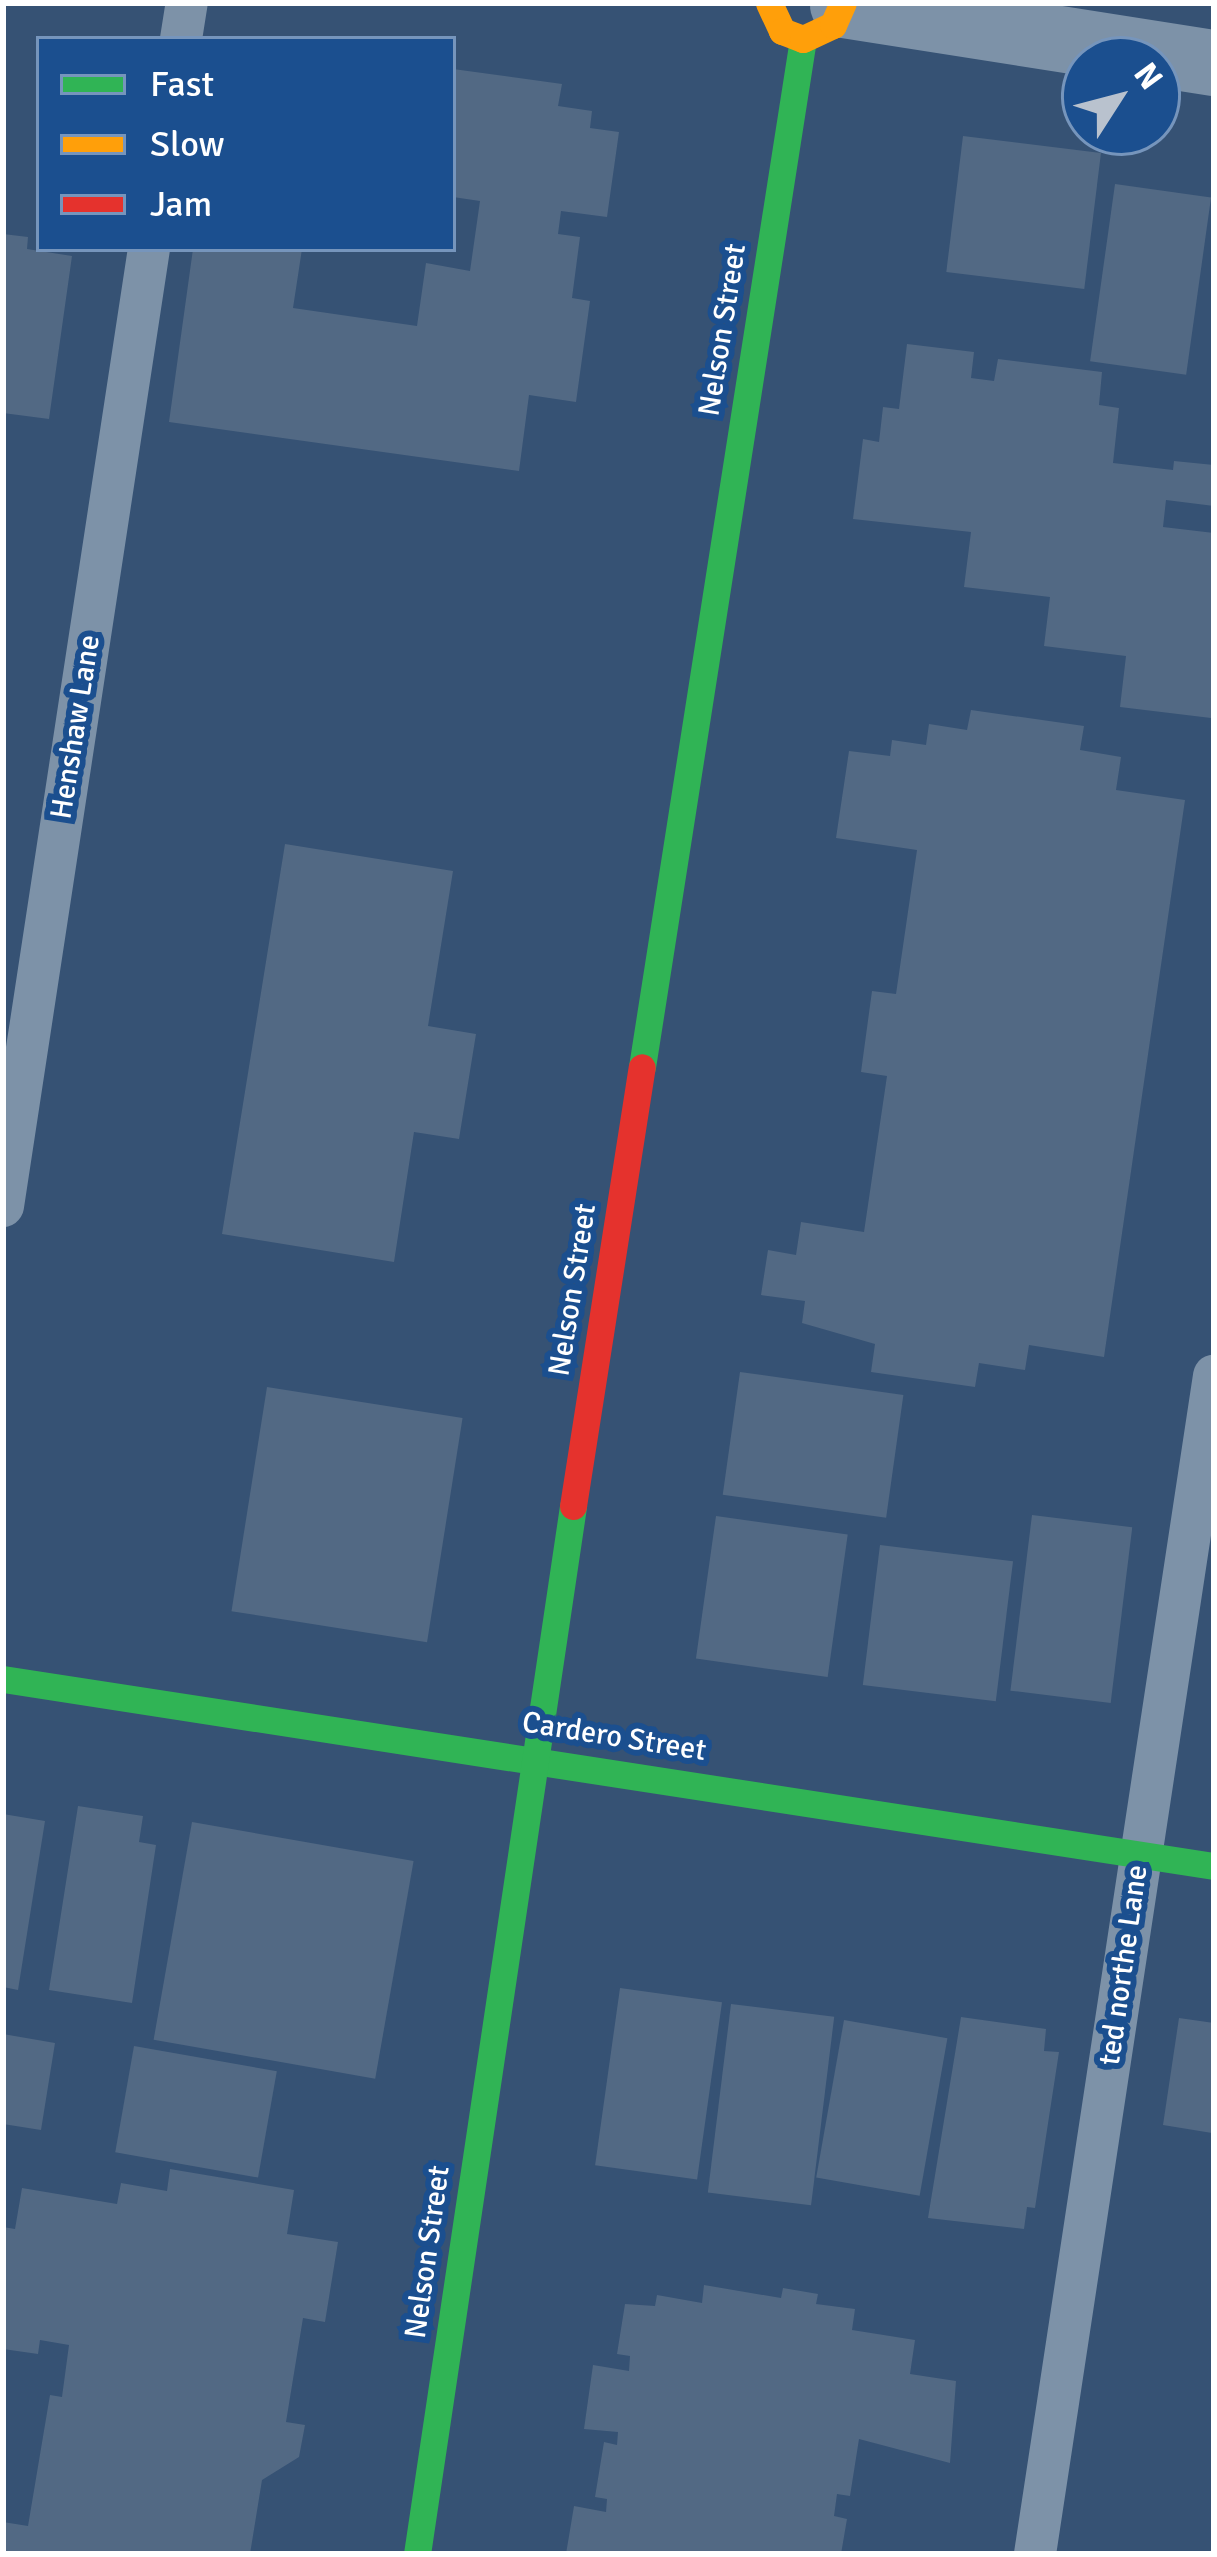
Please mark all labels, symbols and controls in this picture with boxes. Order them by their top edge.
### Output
legend [36,36,456,252]
north arrow [1061,36,1181,156]
text: N [1125,55,1171,98]
text: Fast [150,62,214,107]
text: Slow [150,122,225,167]
text: Jam [150,182,212,227]
street label: Nelson Street [692,241,754,419]
street label: Henshaw Lane [44,632,108,822]
street label: Nelson Street [542,1201,604,1379]
street label: Cardero Street [520,1705,708,1769]
street label: ted northe Lane [1092,1863,1156,2067]
street label: Nelson Street [398,2163,458,2341]

